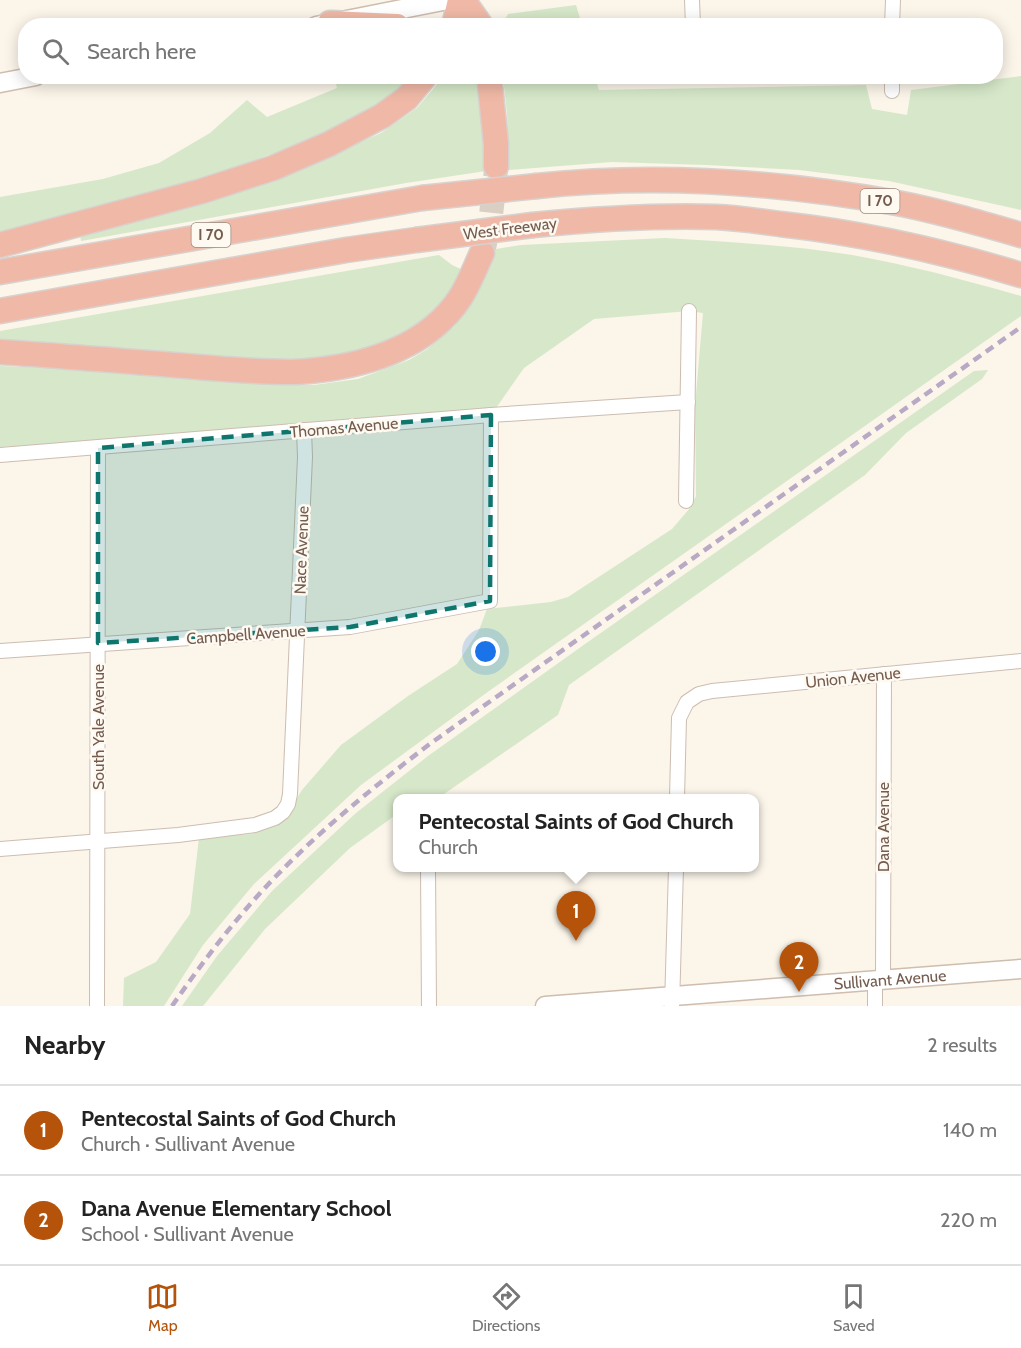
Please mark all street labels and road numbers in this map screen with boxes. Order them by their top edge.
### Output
road number: I 70 [860,189,900,213]
street label: West Freeway [462,213,558,244]
road number: I 70 [192,223,230,247]
street label: Thomas Avenue [289,413,399,442]
street label: Nace Avenue [290,505,313,595]
street label: Campbell Avenue [186,621,306,648]
street label: Union Avenue [804,663,902,692]
street label: South Yale Avenue [89,664,108,790]
street label: Dana Avenue [874,782,893,872]
street label: Sullivant Avenue [833,966,947,994]

